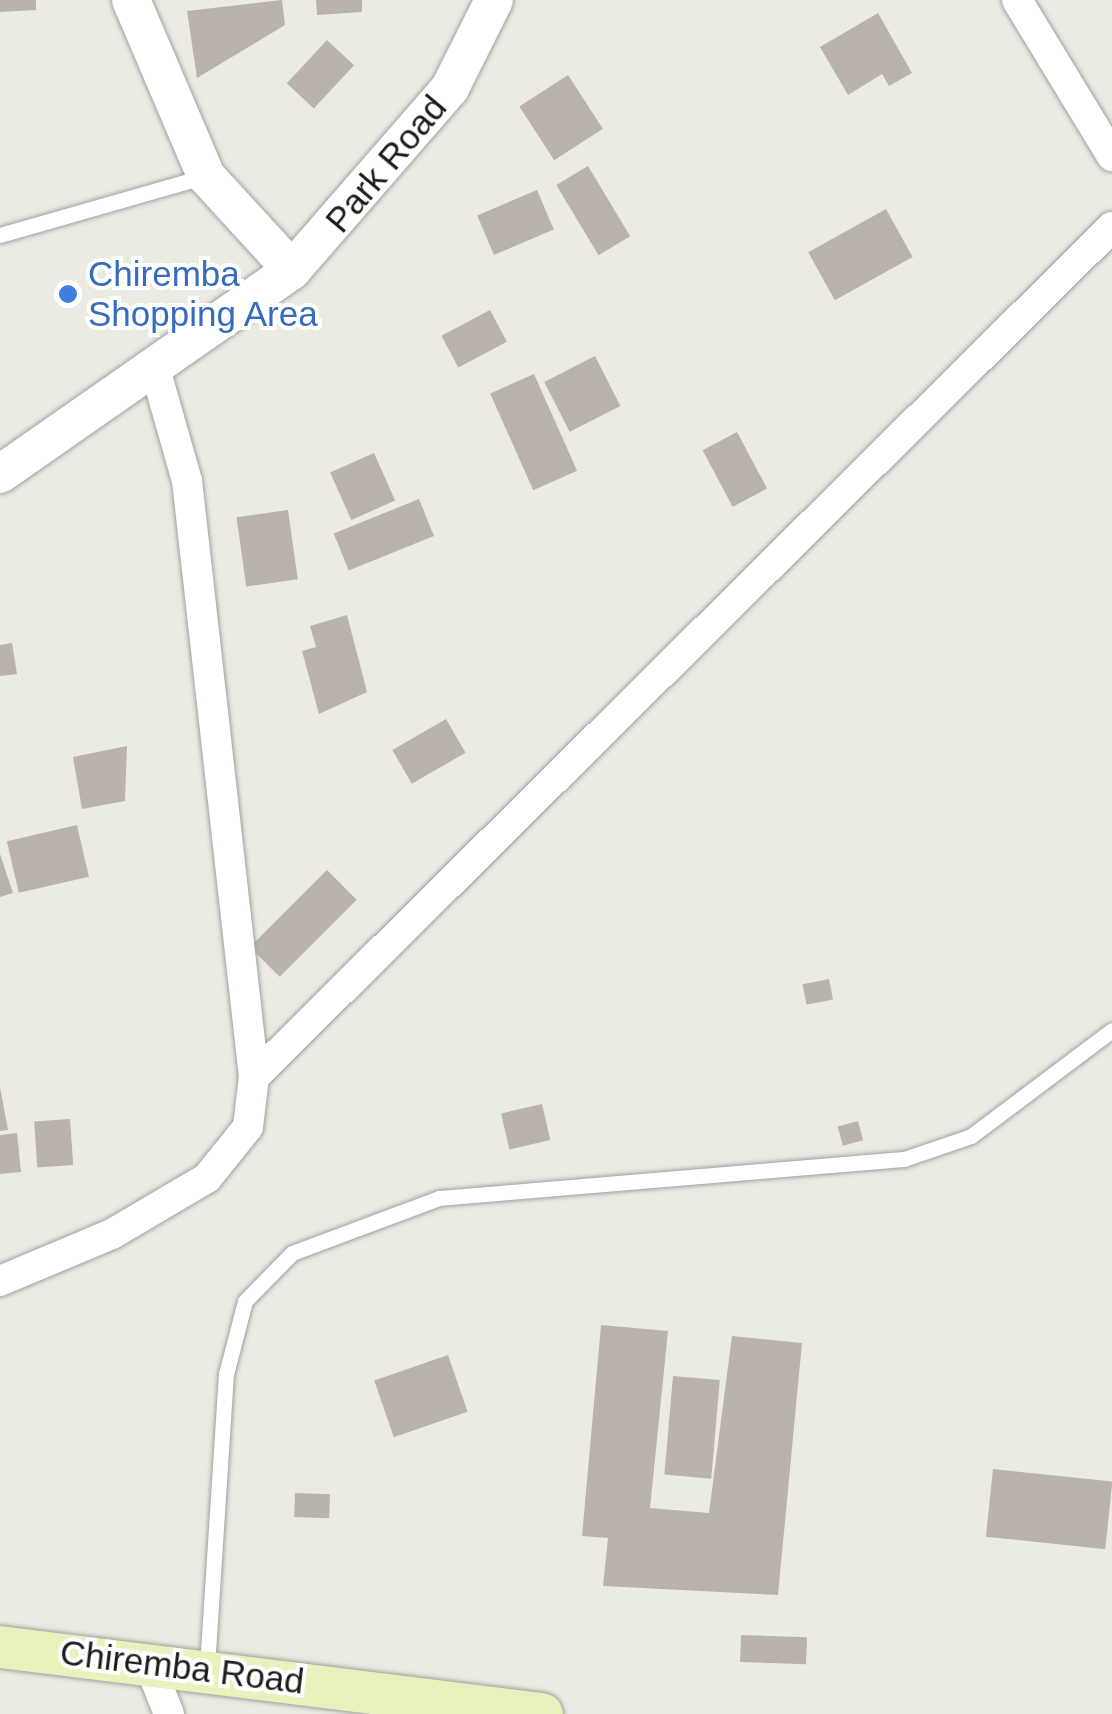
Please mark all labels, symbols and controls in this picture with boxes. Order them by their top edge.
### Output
street label: Park Road [317,87,455,241]
place label: Chiremba Shopping Area [88,253,320,335]
marker: Chiremba Shopping Area [57,283,79,305]
street label: Chiremba Road [58,1631,306,1703]

